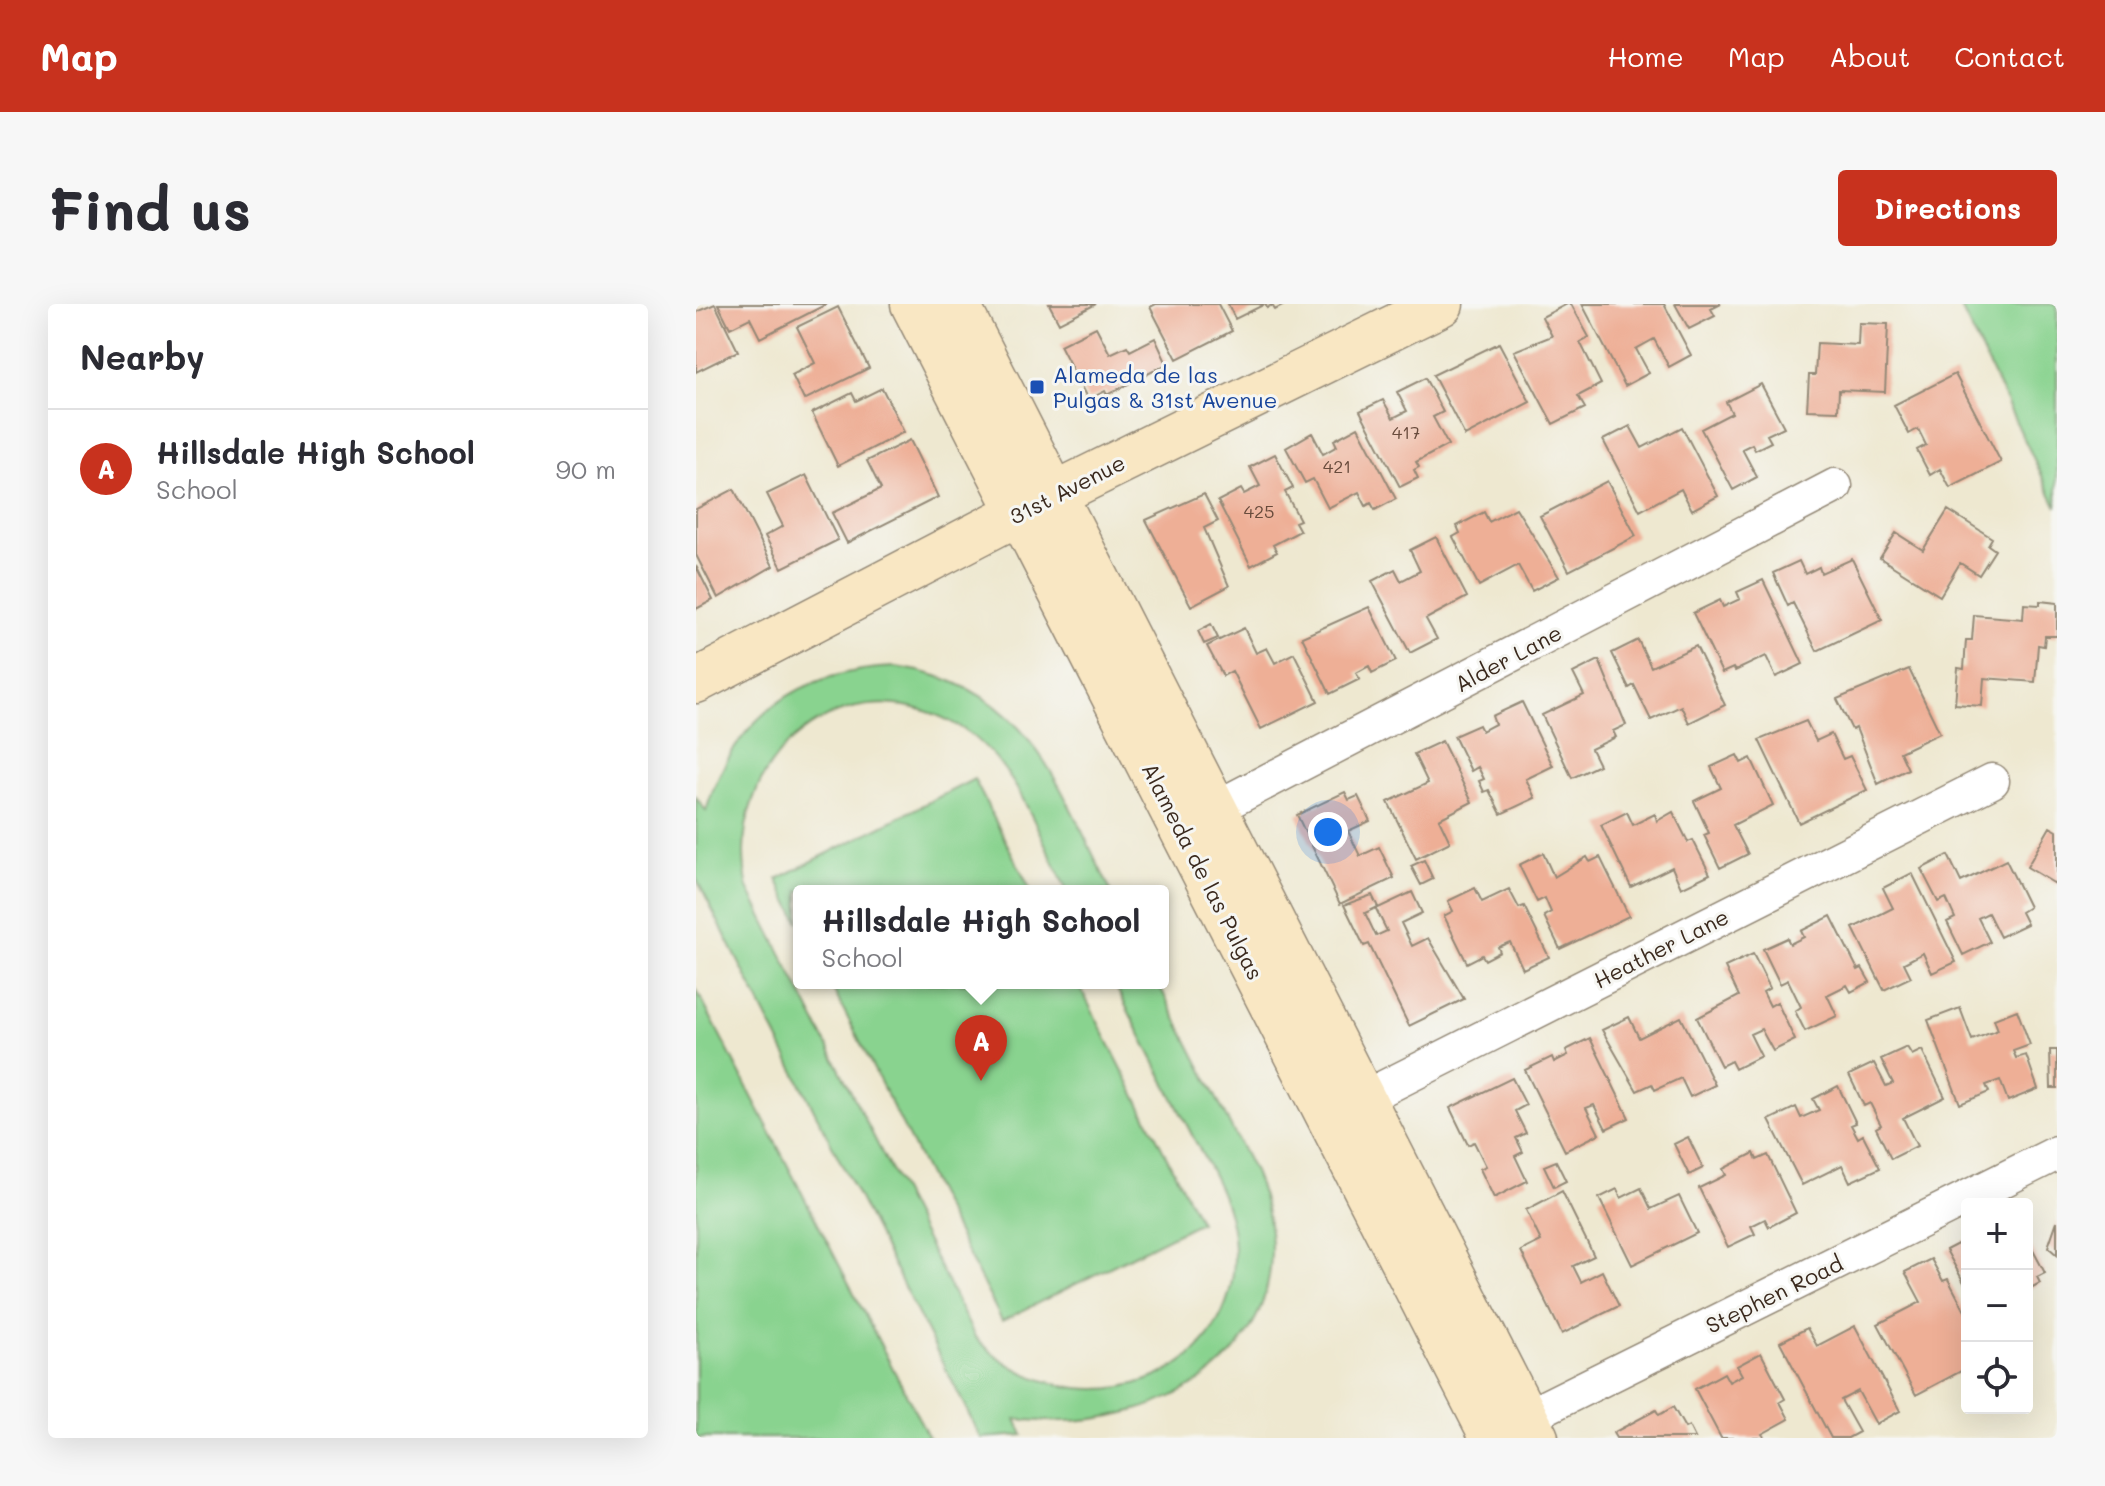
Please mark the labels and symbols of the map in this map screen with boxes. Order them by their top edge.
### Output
place label: Alameda de las Pulgas & 31st Avenue [1053,360,1277,414]
marker: Alameda de las Pulgas & 31st Avenue [1028,378,1046,396]
house number: 417 [1392,420,1420,444]
street label: 31st Avenue [1004,447,1130,531]
house number: 421 [1323,454,1351,478]
house number: 425 [1243,499,1275,523]
street label: Alder Lane [1449,618,1567,698]
street label: Alameda de las Pulgas [1136,757,1270,985]
your location [1308,812,1348,852]
street label: Heather Lane [1589,902,1733,994]
pin: A [955,1015,1007,1081]
street label: Stephen Road [1701,1248,1847,1340]

